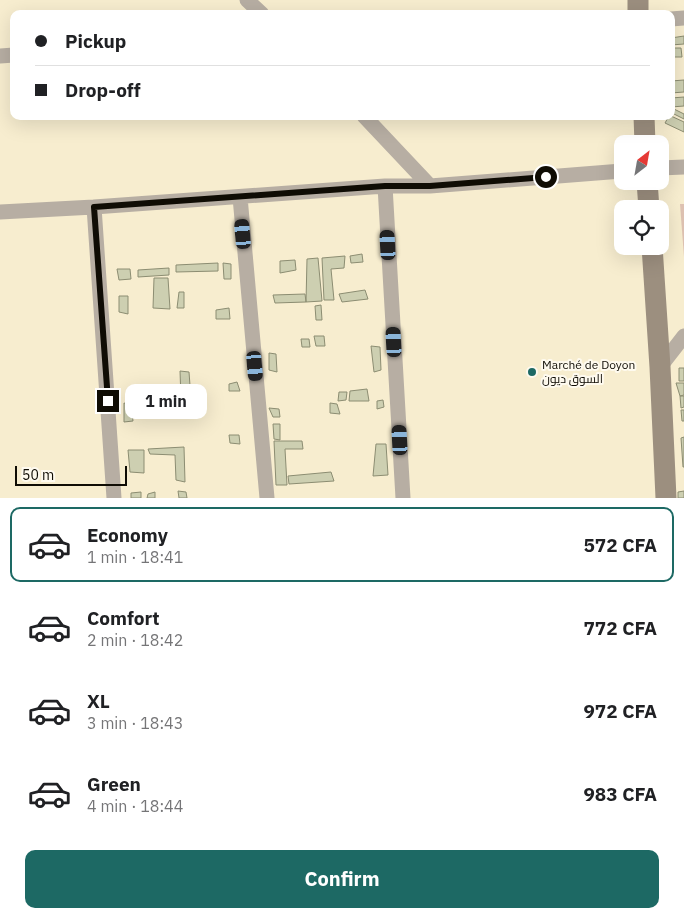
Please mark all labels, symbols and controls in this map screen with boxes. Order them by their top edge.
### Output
text: Pickup [65,29,126,53]
text: Drop-off [65,78,141,102]
north arrow [614,135,669,190]
map controls [614,135,669,255]
route start [535,166,557,188]
button: locate [614,200,669,255]
car [234,218,251,250]
car [379,230,396,260]
car [385,327,402,357]
car [246,350,263,382]
place label: Marché de Doyon السوق ديون [542,357,635,386]
marker: Marché de Doyon السوق ديون [526,366,538,378]
callout: 1 min [126,384,208,418]
route end [97,390,119,412]
text: 1 min [145,391,187,411]
car [391,425,408,455]
scale bar [15,463,128,486]
text: 50 m [22,466,54,484]
icon: car [27,522,72,567]
text: Economy [87,523,168,547]
text: 572 CFA [583,533,657,557]
text: 1 min · 18:41 [87,547,183,567]
icon: car [27,605,72,650]
text: Comfort [87,606,160,630]
text: 772 CFA [583,616,657,640]
text: 2 min · 18:42 [87,630,183,650]
icon: car [27,688,72,733]
text: XL [87,689,110,713]
text: 972 CFA [583,699,657,723]
text: 3 min · 18:43 [87,713,183,733]
icon: car [27,771,72,816]
text: Green [87,772,141,796]
text: 983 CFA [583,782,657,806]
text: 4 min · 18:44 [87,796,183,816]
button: Confirm [25,850,659,908]

